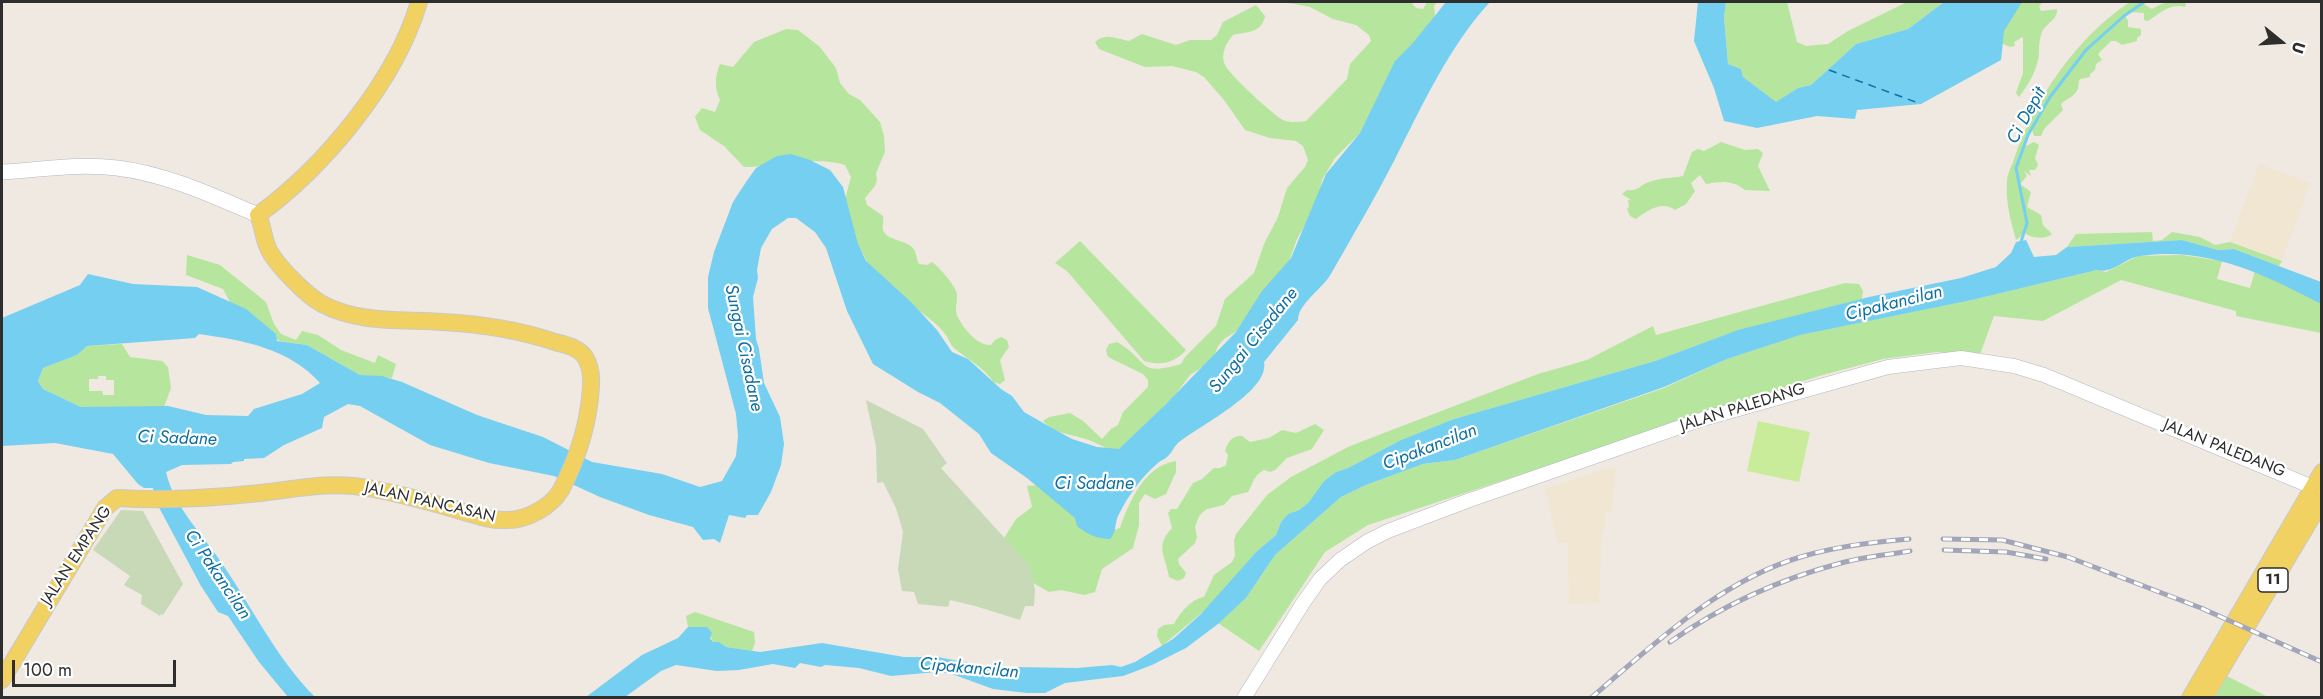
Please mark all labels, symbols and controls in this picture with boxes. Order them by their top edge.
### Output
north arrow [2251,12,2311,72]
text: U [2286,39,2311,57]
water label: Ci Depit [2003,84,2051,148]
water label: Cipakancilan [1843,282,1945,326]
water label: Sungai Cisadane [719,283,767,413]
water label: Sungai Cisadane [1205,284,1303,398]
street label: JALAN PALEDANG [1678,380,1808,436]
street label: JALAN PALEDANG [2160,416,2288,482]
water label: Cipakancilan [1380,420,1480,476]
water label: Ci Sadane [137,427,217,451]
water label: Ci Sadane [1054,474,1134,496]
street label: JALAN PANCASAN [363,479,497,527]
street label: JALAN EMPANG [38,503,116,609]
water label: Ci Pakancilan [179,526,255,624]
road number: 11 [2258,568,2288,592]
scale bar [15,648,178,686]
water label: Cipakancilan [919,654,1019,684]
text: 100 m [23,657,72,683]

